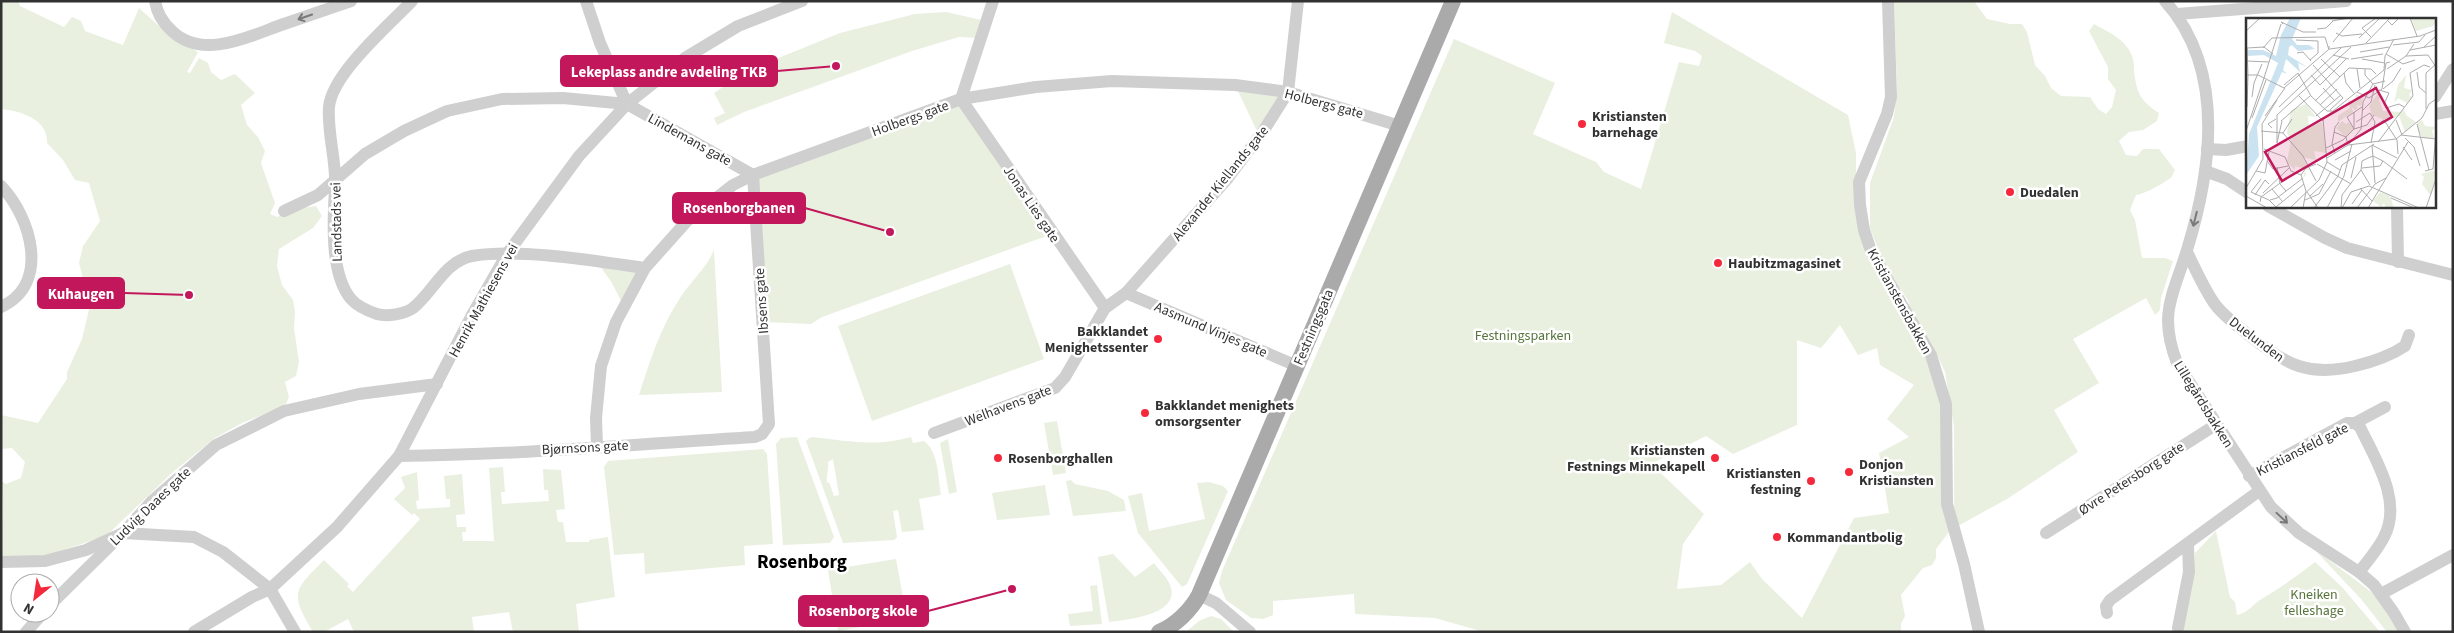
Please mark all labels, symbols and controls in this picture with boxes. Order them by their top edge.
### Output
one-way arrow [297,13,313,22]
inset map [2246,18,2436,208]
callout: Lekeplass andre avdeling TKB [561,56,777,86]
text: Lekeplass andre avdeling TKB [571,62,767,83]
street label: Holbergs gate [1282,84,1365,124]
street label: Holbergs gate [869,96,952,142]
place label: Kristiansten barnehage [1592,107,1667,143]
street label: Lindemans gate [644,109,735,171]
marker: Kristiansten barnehage [1576,118,1588,130]
street label: Alexander Kiellands gate [1168,122,1274,246]
street label: Jonas Lies gate [998,162,1064,247]
street label: Landstads vei [326,182,348,262]
place label: Duedalen [2020,183,2079,203]
marker: Duedalen [2004,186,2016,198]
callout: Rosenborgbanen [673,193,805,223]
text: Rosenborgbanen [683,198,795,219]
one-way arrow [2190,211,2200,227]
street label: Henrik Mathiesens vei [444,240,524,361]
street label: Kristianstensbakken [1862,245,1937,358]
place label: Haubitzmagasinet [1728,254,1842,274]
marker: Haubitzmagasinet [1712,257,1724,269]
street label: Ibsens gate [750,267,774,334]
callout: Kuhaugen [38,278,124,308]
text: Kuhaugen [48,284,114,305]
street label: Festningsgata [1289,286,1339,369]
street label: Aasmund Vinjes gate [1151,297,1270,363]
street label: Duelunden [2225,312,2288,367]
place label: Bakklandet Menighetssenter [1045,322,1149,358]
park label: Festningsparken [1475,326,1571,346]
marker: Bakklandet Menighetssenter [1152,333,1164,345]
street label: Lillegårdsbakken [2168,357,2238,452]
street label: Welhavens gate [962,380,1055,432]
place label: Bakklandet menighets omsorgsenter [1155,396,1294,432]
marker: Bakklandet menighets omsorgsenter [1139,407,1151,419]
street label: Kristiansfeld gate [2253,418,2352,482]
street label: Bjørnsons gate [541,436,629,460]
street label: Øvre Petersborg gate [2075,437,2188,520]
place label: Kristiansten Festnings Minnekapell [1567,441,1705,477]
place label: Rosenborghallen [1008,449,1113,469]
marker: Rosenborghallen [992,452,1004,464]
marker: Kristiansten Festnings Minnekapell [1709,452,1721,464]
place label: Donjon Kristiansten [1859,455,1934,491]
street label: Ludvig Daaes gate [106,463,196,551]
place label: Kristiansten festning [1726,464,1802,500]
marker: Donjon Kristiansten [1843,466,1855,478]
marker: Kristiansten festning [1805,475,1817,487]
one-way arrow [2276,512,2288,524]
place label: Kommandantbolig [1787,528,1903,548]
marker: Kommandantbolig [1771,531,1783,543]
district label: Rosenborg [757,549,847,576]
north arrow [10,573,60,623]
park label: Kneiken felleshage [2284,585,2344,621]
callout: Rosenborg skole [799,596,928,626]
text: N [20,597,38,619]
text: Rosenborg skole [809,601,918,622]

